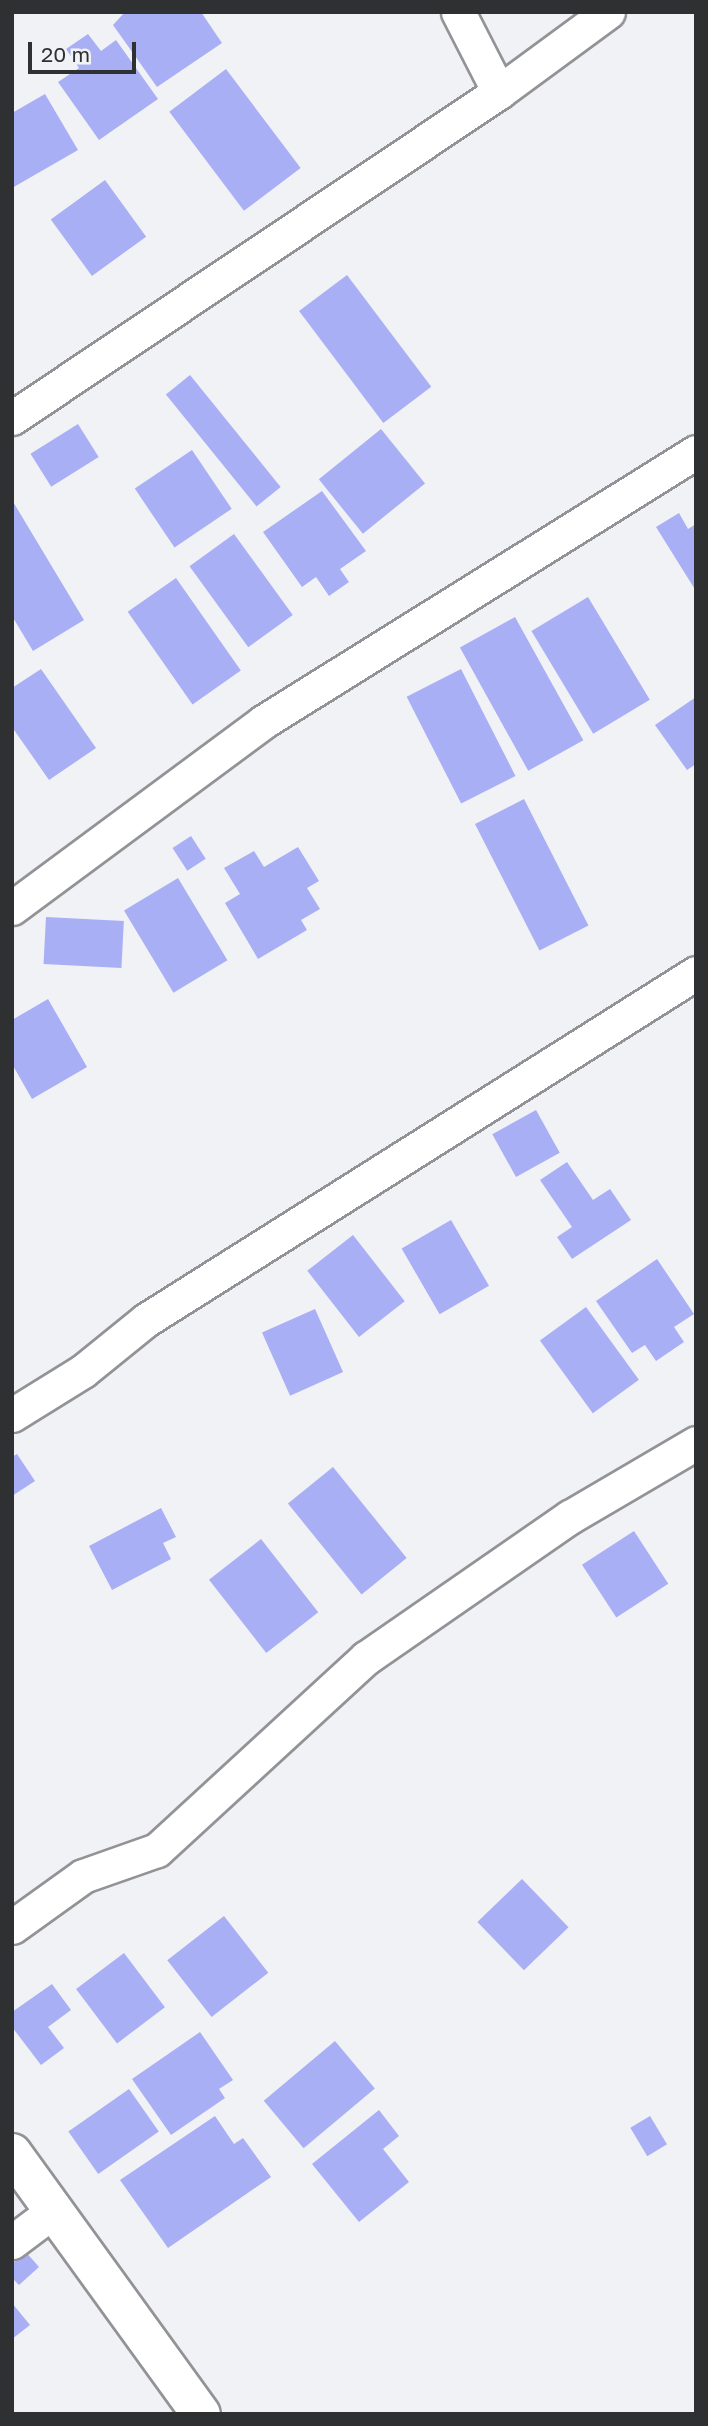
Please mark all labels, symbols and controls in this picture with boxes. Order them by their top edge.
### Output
scale bar [32,28,140,72]
text: 20 m [41,41,90,67]

